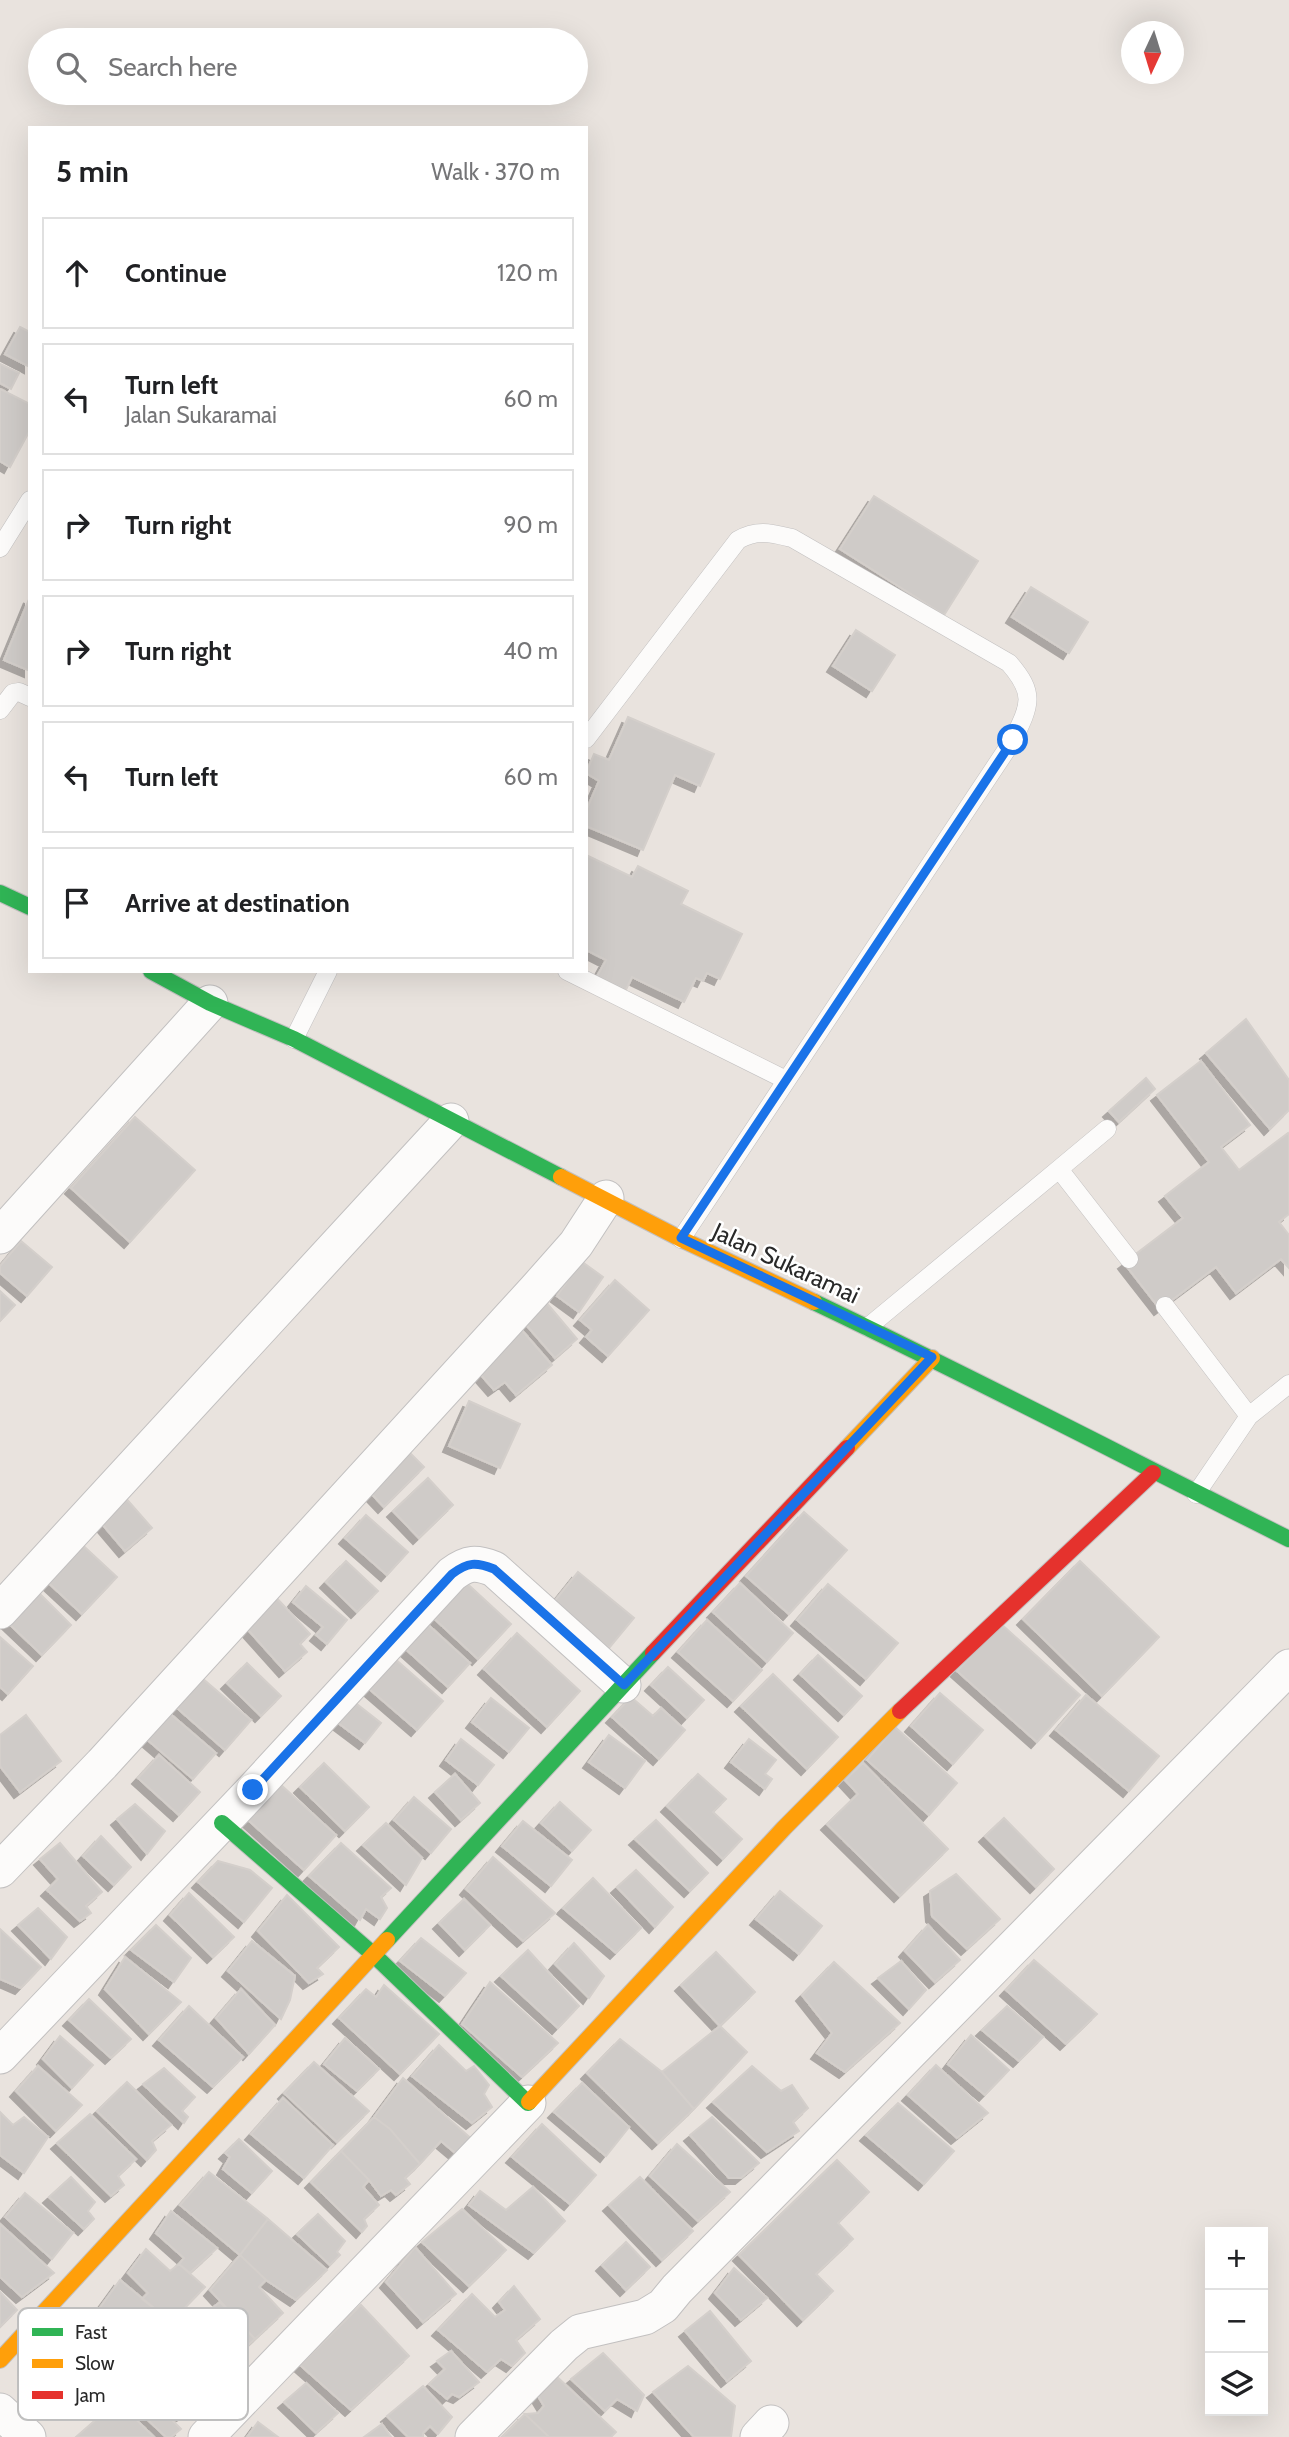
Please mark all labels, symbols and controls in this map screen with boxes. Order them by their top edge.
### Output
north arrow [1121,21,1184,84]
search box [28,28,588,105]
icon: search [52,48,90,86]
text: Search here [108,51,237,83]
text: 5 min [56,153,129,190]
text: Walk · 370 m [431,158,560,186]
icon: ahead [58,254,96,292]
text: Continue [125,257,227,289]
text: 120 m [497,259,558,287]
text: Turn left [125,369,218,401]
icon: left [58,380,96,418]
text: 60 m [504,385,558,413]
text: Jalan Sukaramai [125,401,277,429]
icon: right [58,506,96,544]
text: Turn right [125,509,231,541]
text: 90 m [504,511,558,539]
icon: right [58,632,96,670]
text: Turn right [125,635,231,667]
text: 40 m [503,637,558,665]
route start [997,724,1028,755]
icon: left [58,758,96,796]
text: Turn left [125,761,218,793]
text: 60 m [504,763,558,791]
icon: arrive [58,884,96,922]
text: Arrive at destination [125,887,350,919]
street label: Jalan Sukaramai [707,1216,864,1310]
route end [237,1774,268,1805]
map controls [1205,2227,1268,2416]
button: + [1205,2227,1268,2290]
button: − [1205,2290,1268,2353]
legend [18,2308,248,2420]
text: Fast [75,2321,108,2344]
text: Slow [75,2352,115,2375]
button: layers [1205,2353,1268,2416]
text: Jam [74,2384,105,2407]

